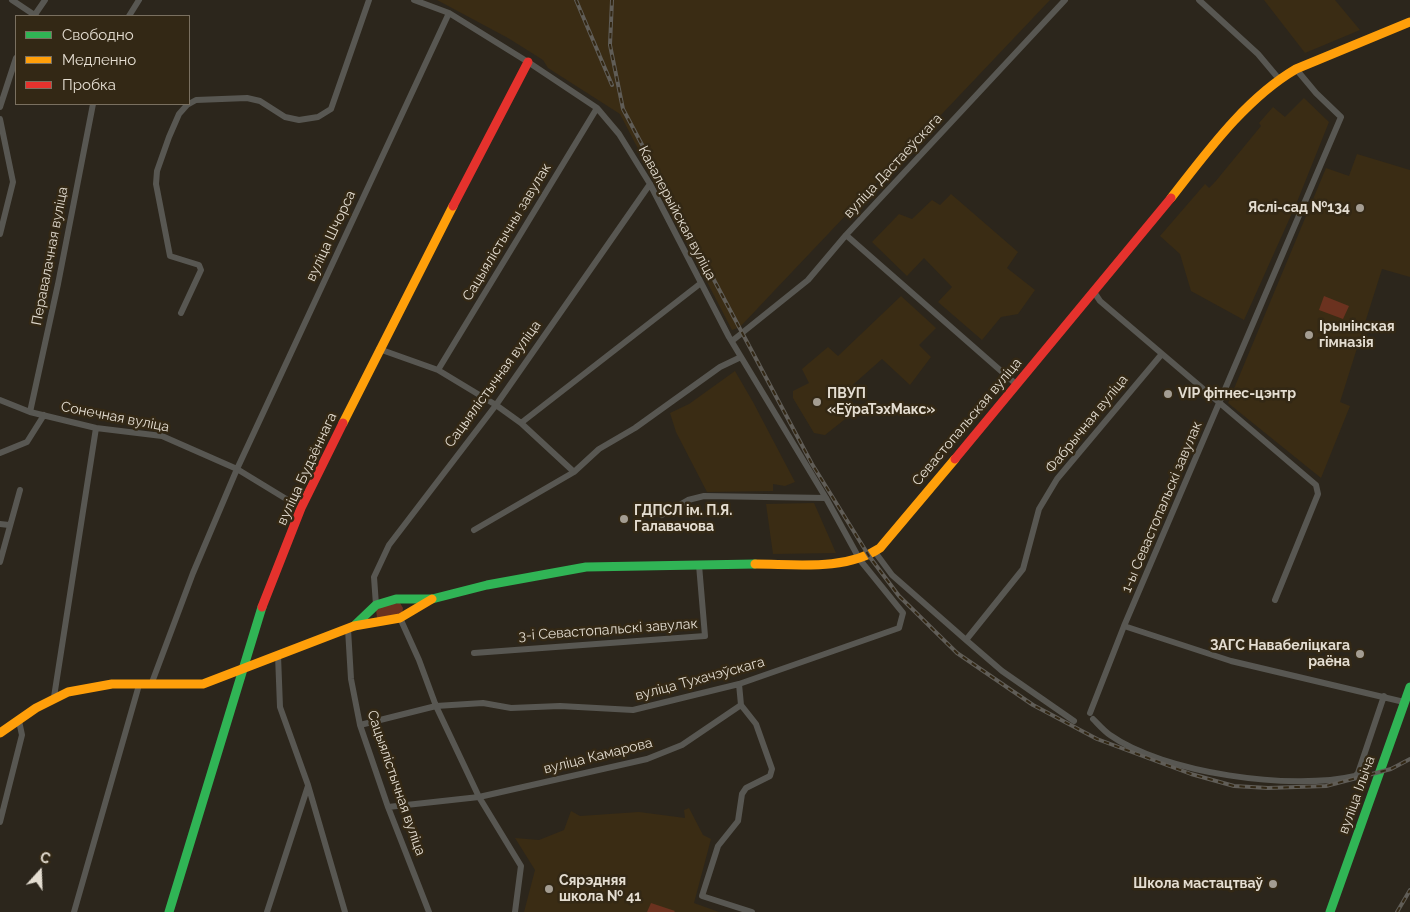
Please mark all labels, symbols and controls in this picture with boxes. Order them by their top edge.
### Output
legend [15,15,190,105]
text: Свободно [62,26,134,44]
text: Медленно [62,51,136,69]
text: Пробка [62,76,116,94]
street label: вуліца Дастаеўскага [840,110,946,222]
street label: Кавалерыйская вуліца [634,143,720,283]
street label: Сацыялістычны завулак [459,160,555,304]
street label: Перавалачная вуліца [28,185,72,327]
street label: вуліца Шчорса [303,188,359,284]
place label: Яслі-сад №134 [1248,200,1350,216]
marker: Яслі-сад №134 [1354,202,1366,214]
street label: Сацыялістычная вуліца [441,317,545,451]
place label: Ірынінская гімназія [1319,319,1395,352]
marker: Ірынінская гімназія [1303,329,1315,341]
street label: Севастопальская вуліца [909,355,1025,489]
street label: Фабрычная вуліца [1042,372,1132,476]
place label: ПВУП «ЕўраТэхМакс» [827,386,935,418]
place label: VIP фітнес-цэнтр [1178,386,1296,402]
marker: VIP фітнес-цэнтр [1162,388,1174,400]
marker: ПВУП «ЕўраТэхМакс» [811,396,823,408]
street label: Сонечная вуліца [59,398,171,436]
street label: вуліца Будзённага [274,410,340,528]
street label: 1-ы Севастопальскі завулак [1118,419,1206,595]
place label: ГДПСЛ ім. П.Я. Галавачова [634,503,732,536]
marker: ГДПСЛ ім. П.Я. Галавачова [618,513,630,525]
street label: 3-і Севастопальскі завулак [518,615,698,645]
place label: ЗАГС Навабеліцкага раёна [1210,638,1350,670]
marker: ЗАГС Навабеліцкага раёна [1354,648,1366,660]
street label: вуліца Тухачэўскага [634,654,766,704]
street label: Сацыялістычная вуліца [363,708,429,858]
street label: вуліца Камарова [542,734,654,778]
street label: вуліца Ільіча [1335,754,1379,836]
north arrow [15,847,65,897]
text: С [38,849,52,867]
place label: Сярэдняя школа № 41 [559,873,641,906]
place label: Школа мастацтваў [1133,876,1263,892]
marker: Школа мастацтваў [1267,878,1279,890]
marker: Сярэдняя школа № 41 [543,883,555,895]

